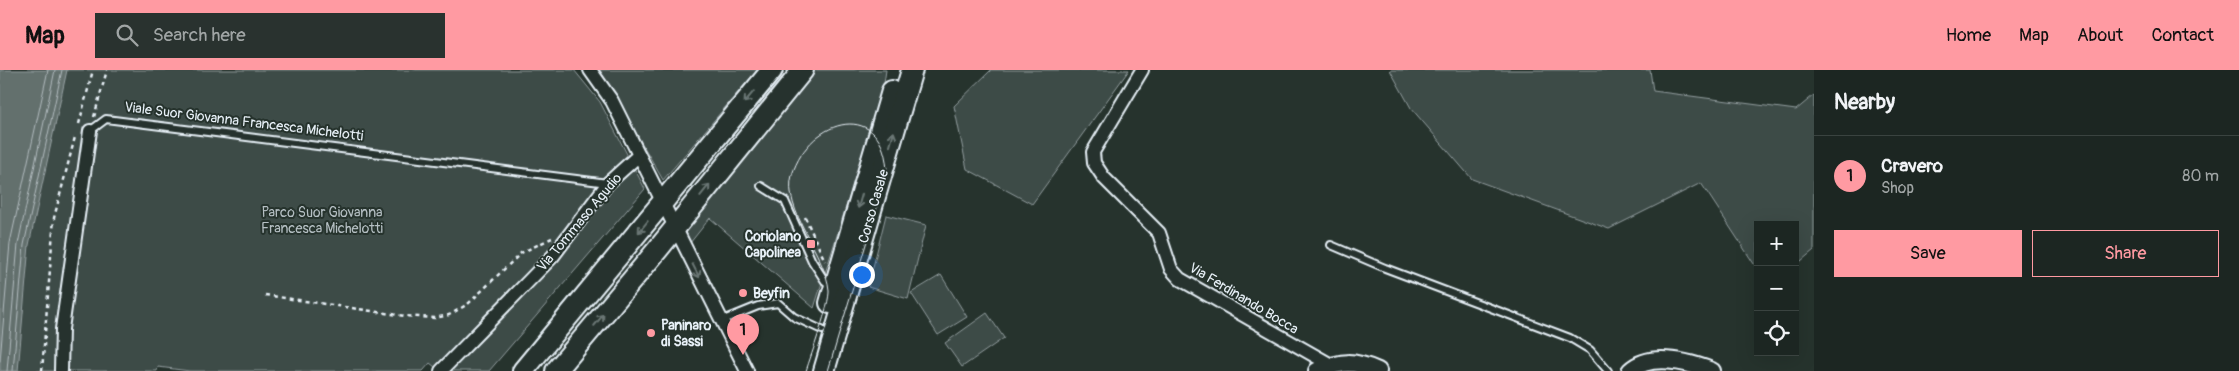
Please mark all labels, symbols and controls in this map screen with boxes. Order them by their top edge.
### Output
search box [95,13,445,58]
text: Map [25,21,65,50]
icon: search [113,21,141,49]
text: Search here [153,23,246,47]
text: Home [1946,24,1991,47]
text: Map [2019,24,2049,47]
text: About [2077,24,2123,47]
text: Contact [2151,24,2214,47]
text: Nearby [1834,89,1895,116]
one-way arrow [744,90,755,103]
street label: Viale Suor Giovanna Francesca Michelotti [123,98,365,145]
one-way arrow [888,132,897,148]
text: Cravero [1881,154,1943,178]
text: 1 [1847,166,1853,186]
text: 80 m [2182,166,2219,186]
street label: Corso Casale [855,167,892,245]
street label: Via Tommaso Agudio [533,169,626,275]
text: Shop [1881,178,1914,198]
one-way arrow [700,184,711,197]
one-way arrow [854,192,864,208]
park label: Parco Suor Giovanna Francesca Michelotti [261,204,384,237]
one-way arrow [637,220,649,233]
map controls [1754,221,1799,356]
button: + [1754,221,1799,266]
place label: Coriolano Capolinea [745,228,801,261]
button: Save [1834,230,2022,277]
button: Share [2032,230,2219,277]
marker: Coriolano Capolinea [805,238,817,250]
street label: Via Ferdinando Bocca [1186,259,1301,338]
your location [849,262,875,288]
one-way arrow [691,264,701,279]
button: − [1754,266,1799,311]
place label: Beyfin [753,285,790,302]
marker: Beyfin [737,287,749,299]
button: locate [1754,311,1799,356]
one-way arrow [593,314,604,327]
pin: 1 [727,314,759,355]
place label: Paninaro di Sassi [661,317,712,350]
marker: Paninaro di Sassi [645,327,657,339]

